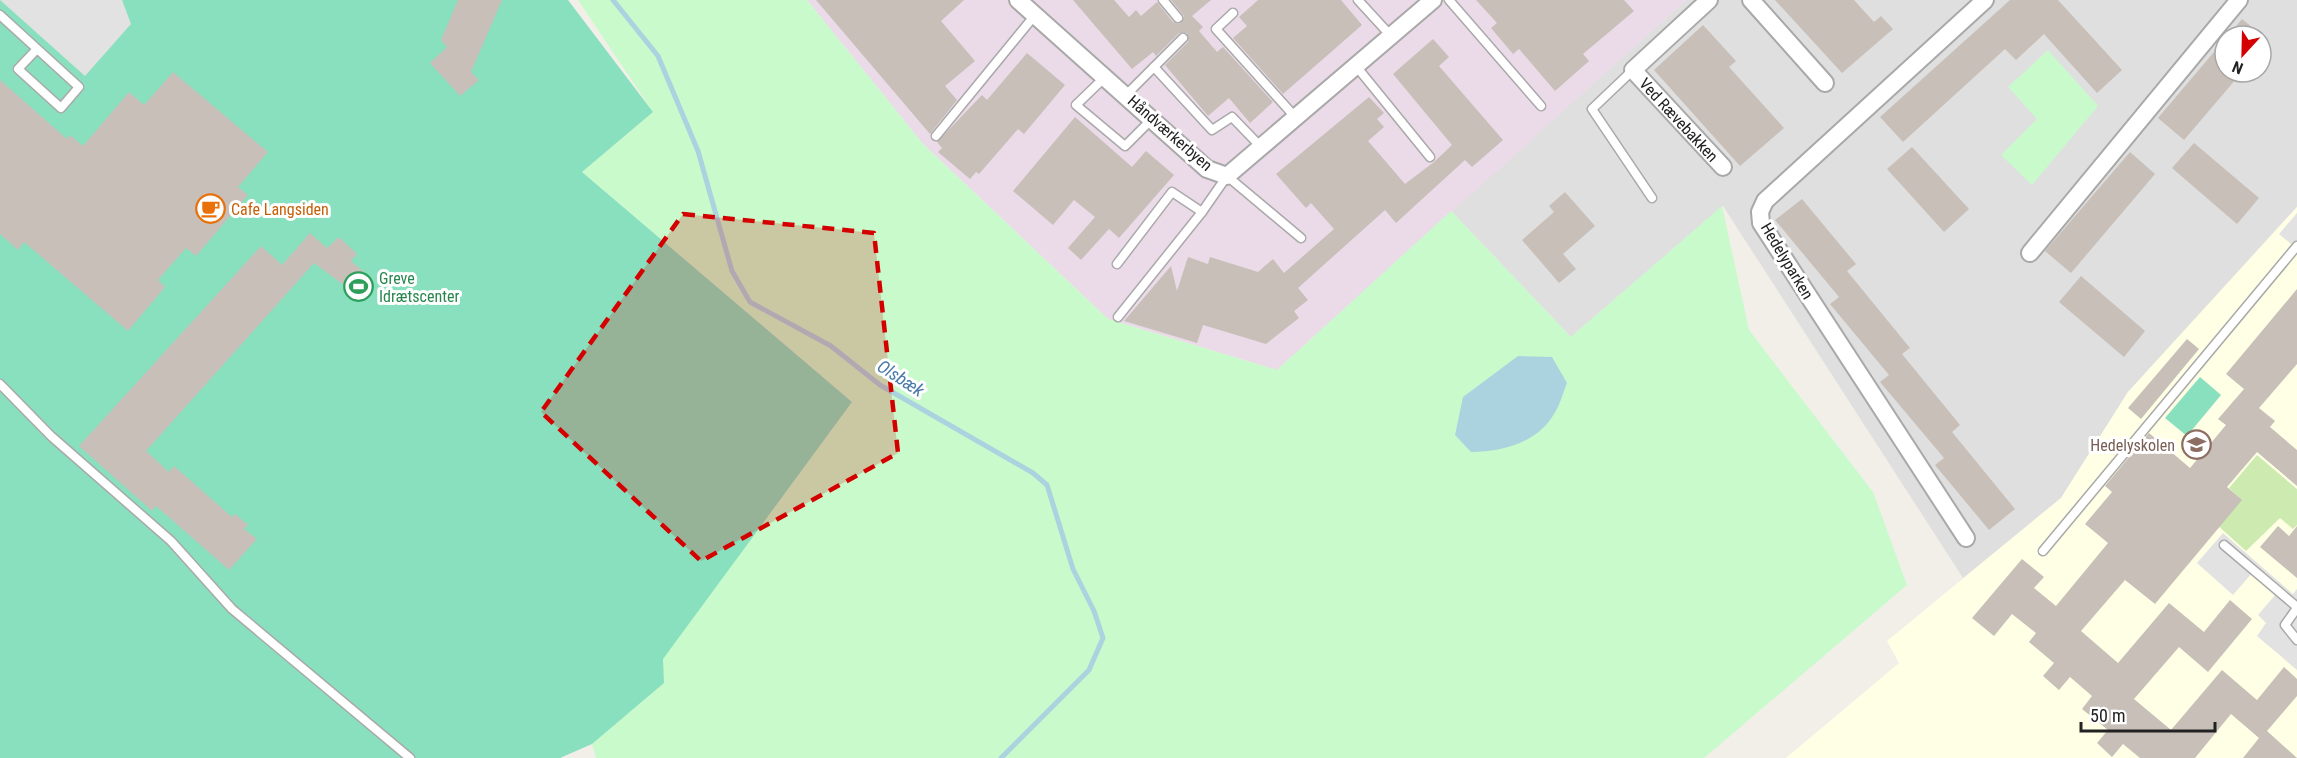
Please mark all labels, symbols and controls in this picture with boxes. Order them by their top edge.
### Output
north arrow [2213,24,2273,84]
text: N [2229,57,2246,78]
street label: Ved Rævebakken [1636,74,1722,165]
street label: Håndværkerbyen [1124,91,1216,175]
cafe icon: Cafe Langsiden [194,193,226,225]
place label: Cafe Langsiden [231,200,329,219]
street label: Hedelyparken [1757,219,1817,303]
place label: Greve Idrætscenter [379,269,459,306]
sports icon: Greve Idrætscenter [342,271,374,303]
water label: Olsbæk [874,355,929,401]
school or university icon: Hedelyskolen [2180,429,2212,461]
place label: Hedelyskolen [2090,436,2175,455]
scale bar [2081,695,2214,733]
text: 50 m [2090,705,2125,726]

